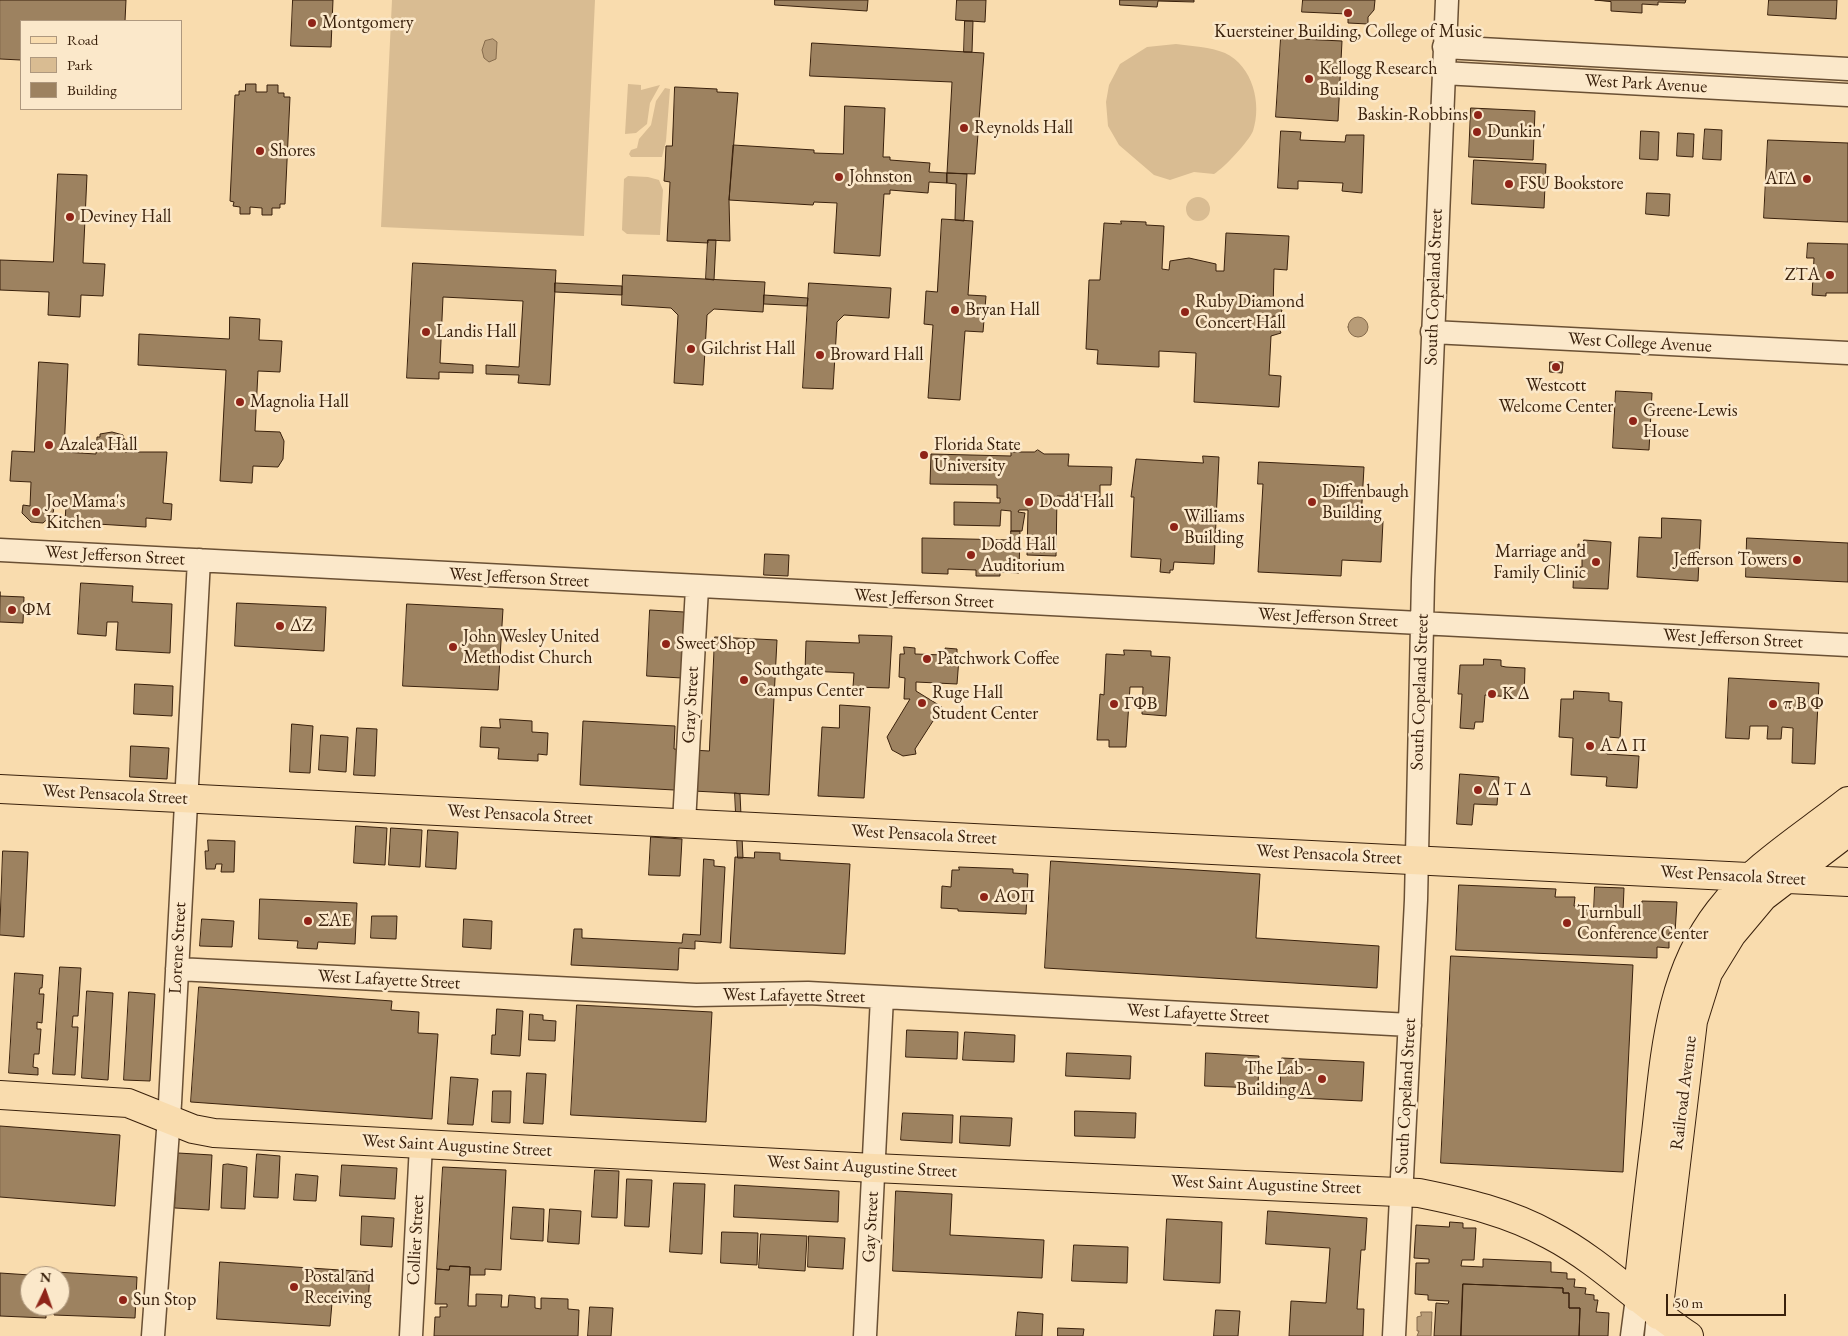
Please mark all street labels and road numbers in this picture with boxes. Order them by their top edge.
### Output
street label: West Park Avenue [1584,70,1708,98]
street label: South Copeland Street [1420,208,1448,366]
street label: West College Avenue [1568,328,1712,358]
street label: West Jefferson Street [44,542,186,570]
street label: West Jefferson Street [448,564,590,592]
street label: West Jefferson Street [853,585,995,613]
street label: West Jefferson Street [1257,604,1399,632]
street label: South Copeland Street [1406,613,1434,771]
street label: West Jefferson Street [1662,625,1804,653]
street label: Gray Street [678,666,704,744]
street label: West Pensacola Street [42,780,188,810]
street label: West Pensacola Street [447,800,593,830]
street label: West Pensacola Street [851,820,997,850]
street label: West Pensacola Street [1256,840,1402,870]
street label: West Pensacola Street [1660,861,1806,891]
street label: Lorene Street [165,901,191,995]
street label: West Lafayette Street [317,965,461,995]
street label: West Lafayette Street [722,984,866,1008]
street label: West Lafayette Street [1126,999,1270,1029]
street label: South Copeland Street [1391,1017,1421,1175]
street label: Railroad Avenue [1666,1035,1702,1151]
street label: West Saint Augustine Street [361,1130,553,1162]
street label: West Saint Augustine Street [766,1151,958,1183]
street label: West Saint Augustine Street [1171,1171,1361,1199]
street label: Gay Street [858,1191,884,1263]
street label: Collier Street [403,1194,429,1286]

